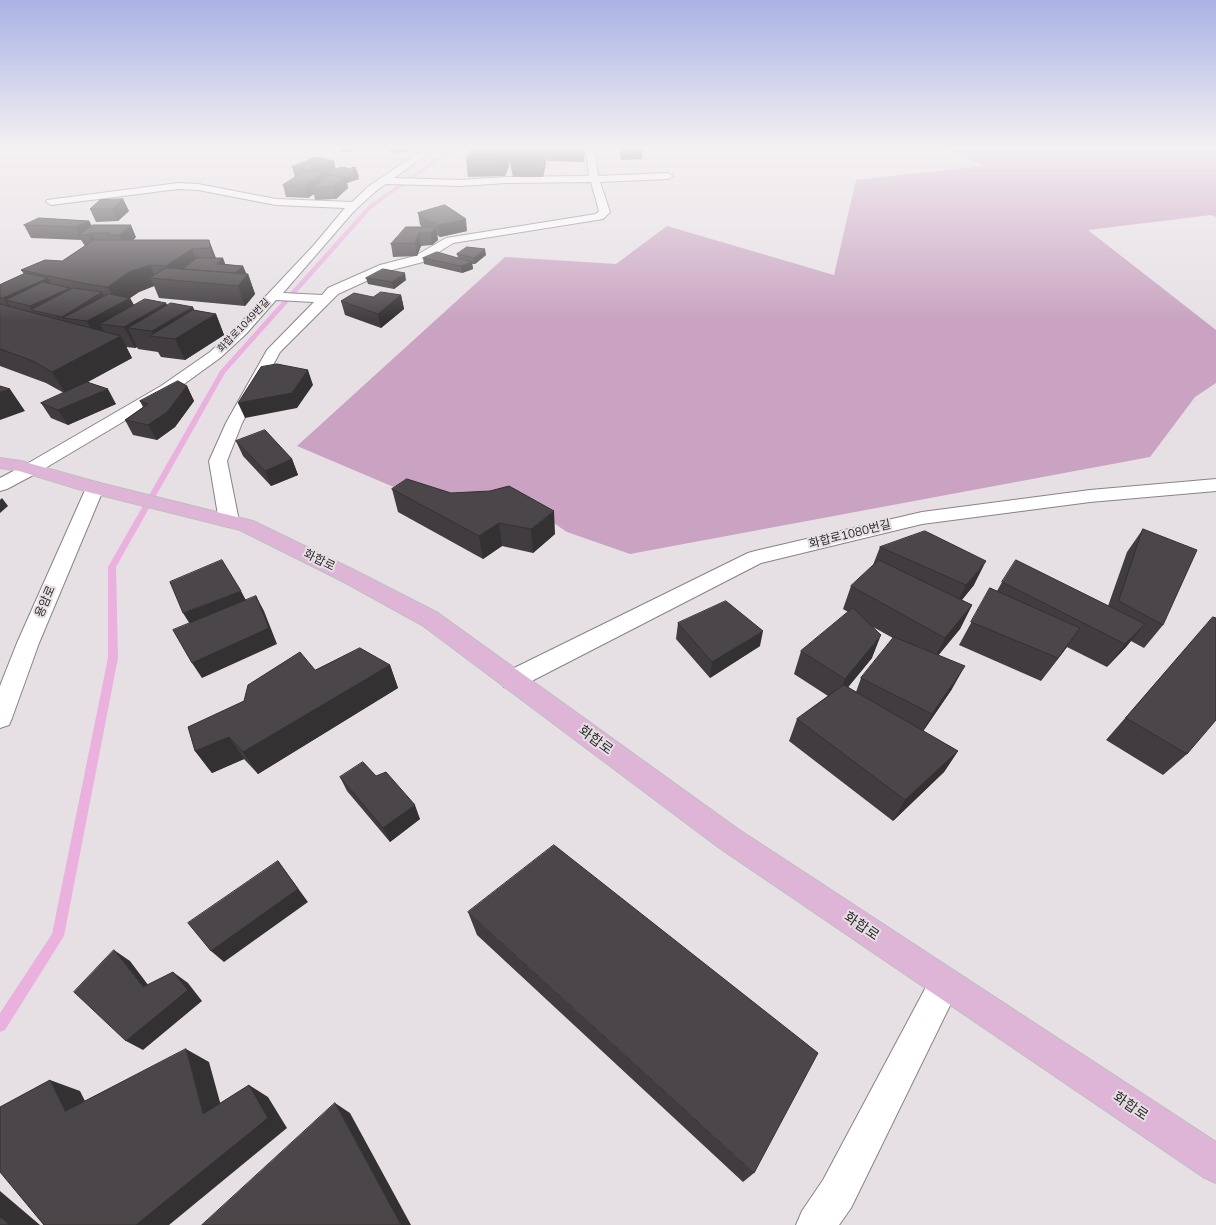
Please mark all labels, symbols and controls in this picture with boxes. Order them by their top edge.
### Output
street label: 화합로1049번길 [215,297,273,355]
street label: 화합로1080번길 [808,518,892,552]
street label: 화합로 [301,547,337,575]
street label: 용암로 [33,584,59,620]
street label: 화합로 [574,723,616,759]
street label: 화합로 [840,909,882,945]
street label: 화합로 [1109,1089,1151,1125]

